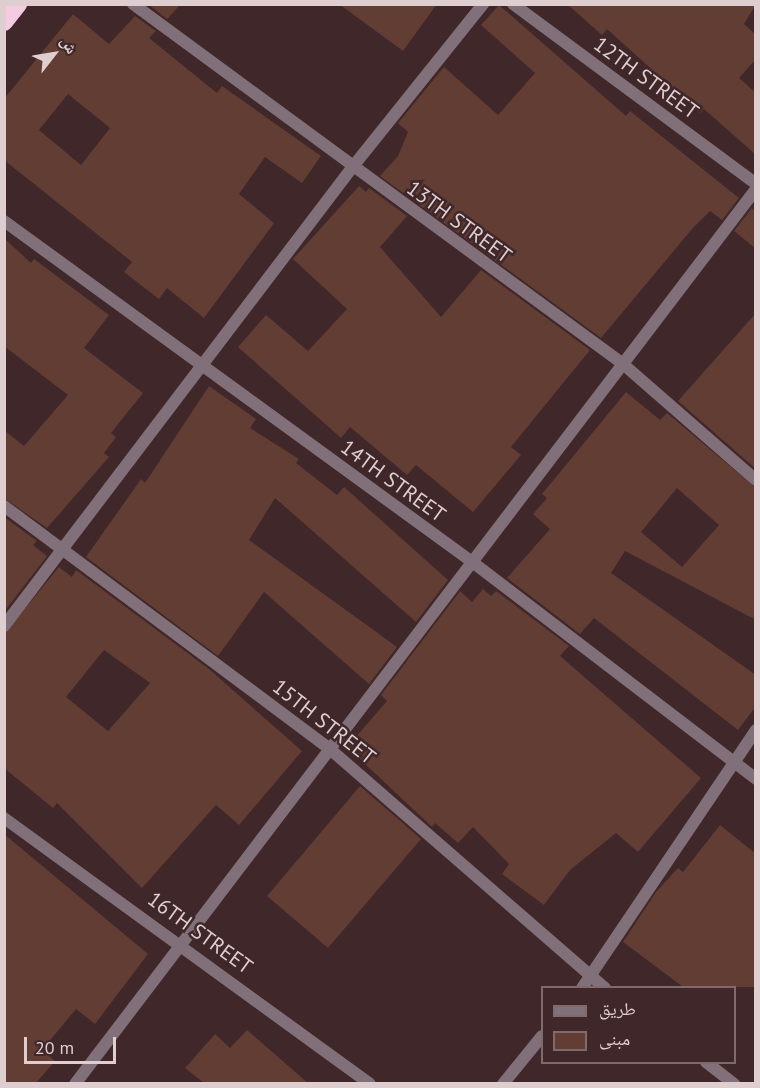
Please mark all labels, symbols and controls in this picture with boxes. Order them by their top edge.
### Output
north arrow [24,24,84,84]
street label: 12TH STREET [589,31,703,125]
text: ش [56,32,82,57]
street label: 13TH STREET [402,175,516,269]
street label: 14TH STREET [336,434,450,528]
street label: 15TH STREET [267,674,381,770]
street label: 16TH STREET [143,886,257,980]
legend [541,986,736,1064]
text: طريق [599,997,636,1020]
scale bar [27,1025,118,1063]
text: مبنى [599,1027,630,1050]
text: 20 m [35,1036,74,1059]

